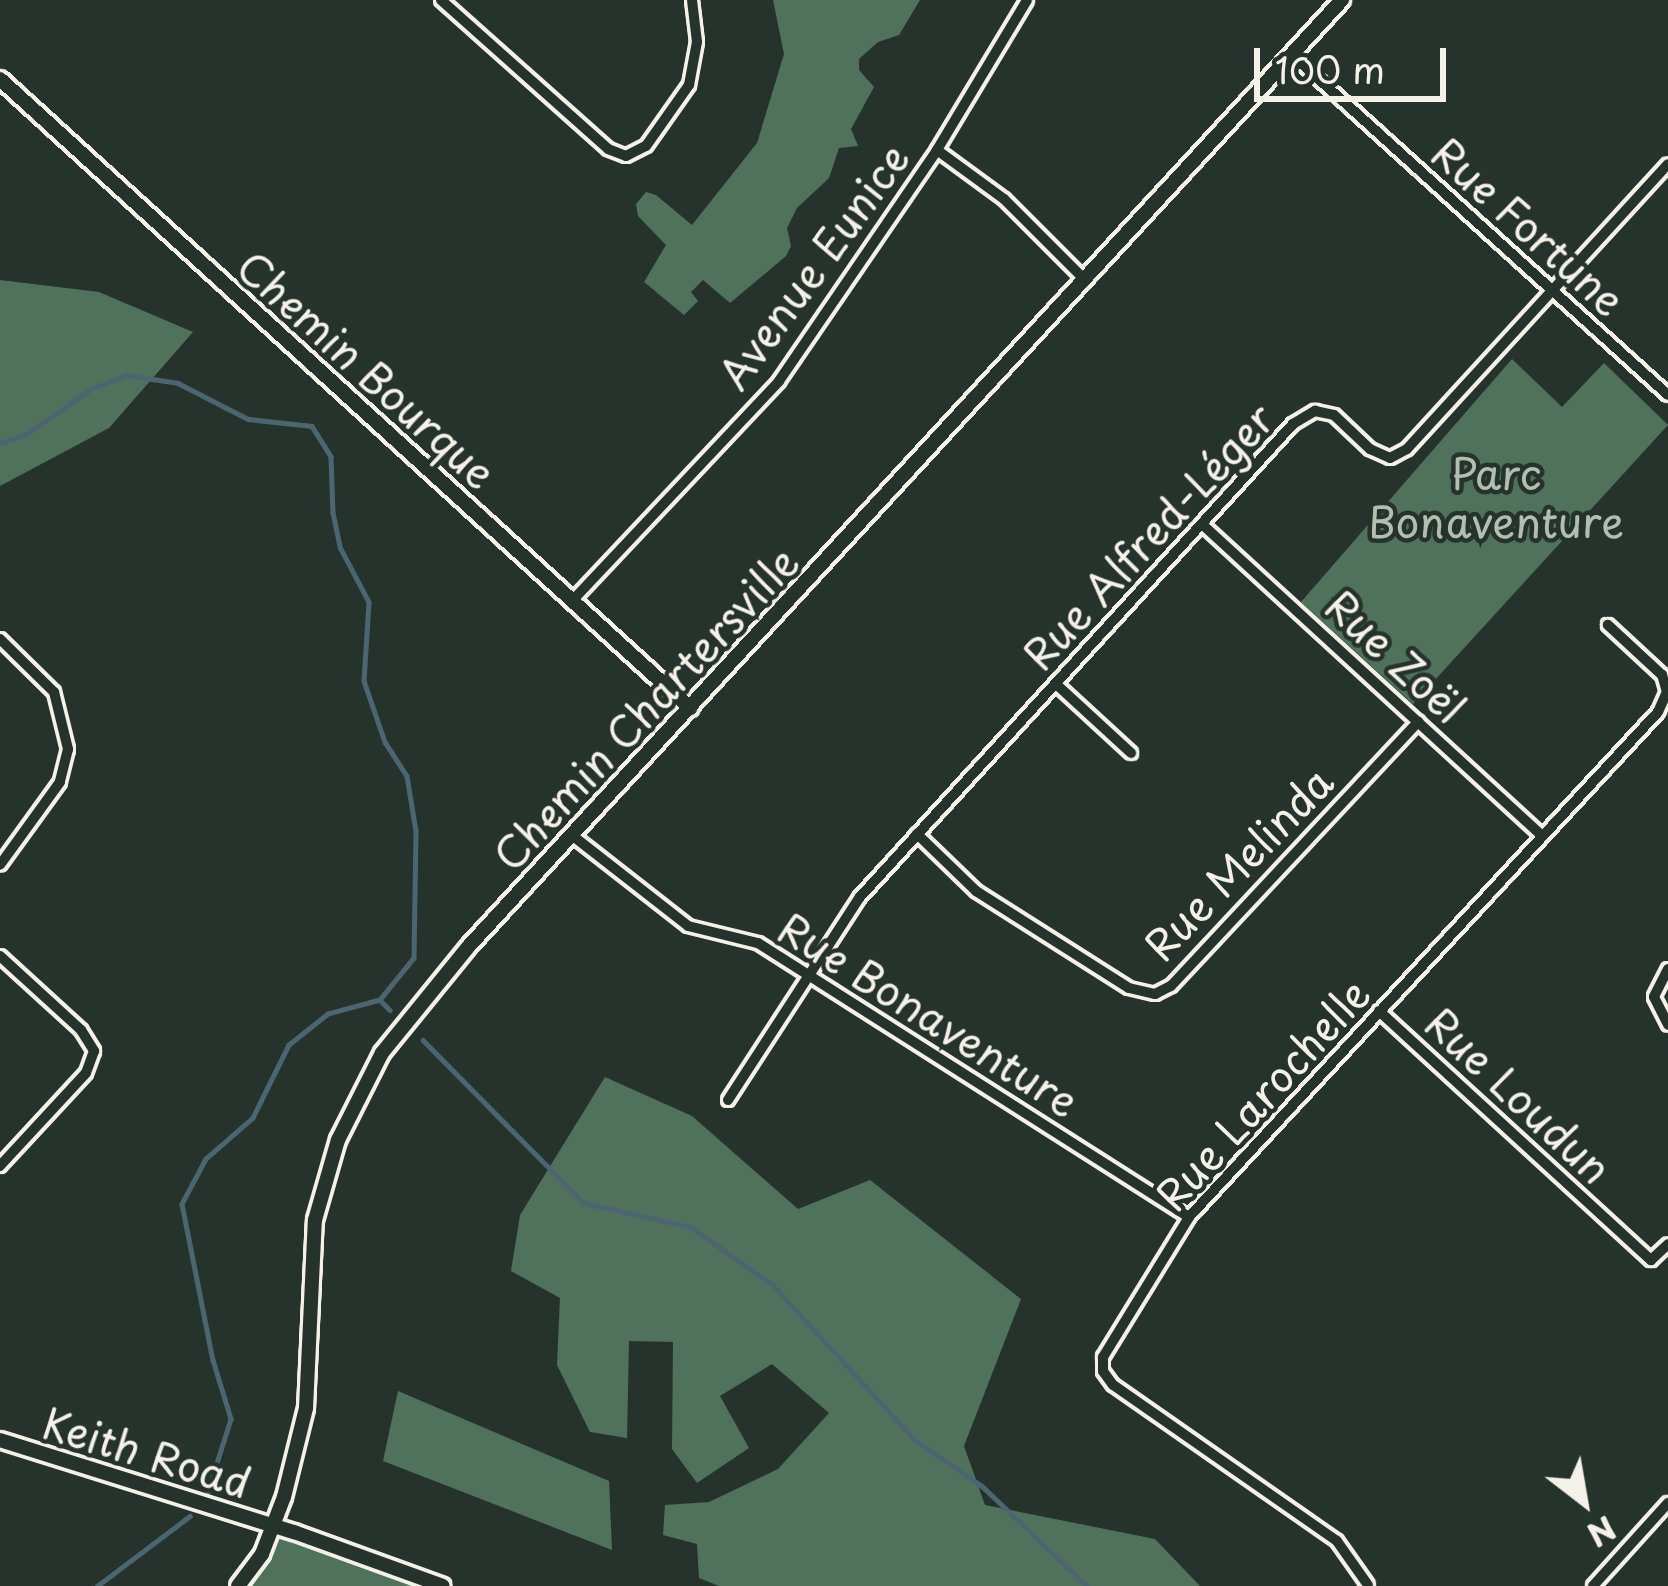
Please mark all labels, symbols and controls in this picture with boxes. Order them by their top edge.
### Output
scale bar [1260,24,1452,98]
text: 100 m [1275,42,1385,96]
street label: Rue Fortune [1421,125,1637,327]
street label: Avenue Eunice [707,133,919,399]
street label: Chemin Bourque [227,239,507,499]
street label: Rue Alfred-Léger [1011,392,1285,680]
park label: Parc Bonaventure [1368,448,1624,546]
street label: Chemin Chartersville [482,536,808,880]
street label: Rue Zoël [1315,578,1477,734]
street label: Rue Melinda [1133,756,1343,970]
street label: Rue Bonaventure [768,901,1090,1127]
street label: Rue Larochelle [1145,968,1379,1220]
street label: Rue Loudun [1416,996,1622,1194]
street label: Keith Road [37,1396,257,1508]
north arrow [1524,1442,1644,1562]
text: N [1578,1505,1627,1561]

